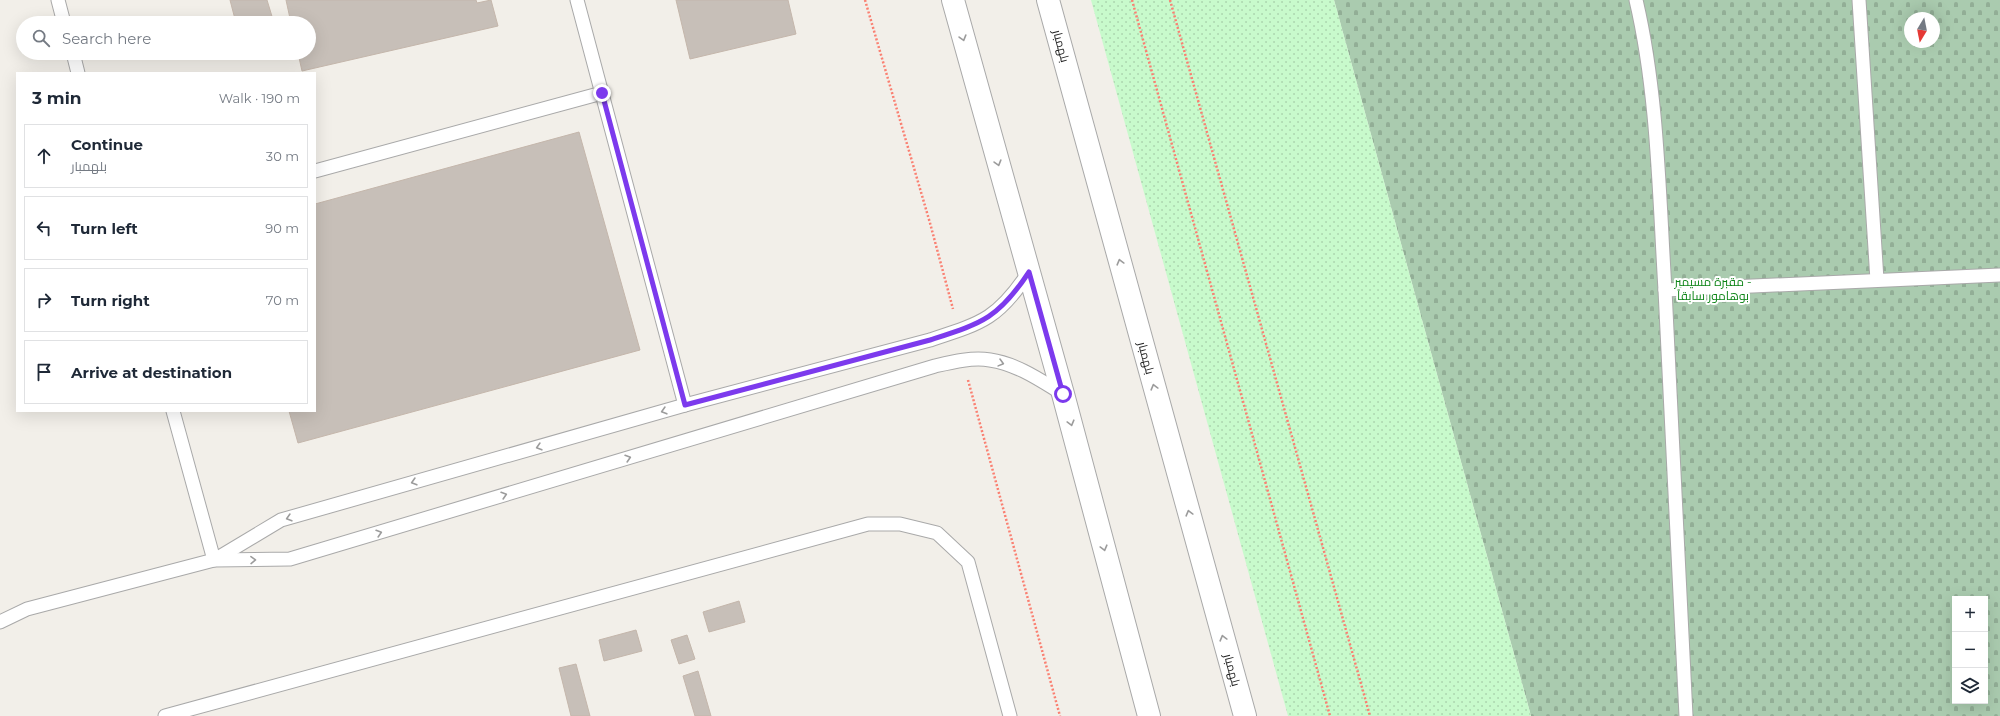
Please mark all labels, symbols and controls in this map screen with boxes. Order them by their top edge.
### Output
north arrow [1904,12,1940,48]
search box [16,16,316,60]
icon: search [30,27,52,49]
street label: بلهمبار [1050,27,1073,64]
text: Search here [62,29,151,48]
one-way arrow [958,34,967,41]
route end [593,84,611,102]
text: 3 min [32,88,82,108]
text: Walk · 190 m [219,90,300,106]
text: Continue [71,135,143,154]
icon: ahead [33,145,55,167]
text: 30 m [266,148,299,164]
text: بلهمبار [71,158,107,174]
one-way arrow [993,159,1002,166]
icon: left [33,217,55,239]
text: Turn left [71,219,138,238]
text: 90 m [265,220,299,236]
one-way arrow [1116,259,1125,266]
park label: مقبرة مسيمير - بوهامور سابقاً [1673,274,1752,303]
icon: right [33,289,55,311]
text: Turn right [71,291,150,310]
text: 70 m [266,292,299,308]
street label: بلهمبار [1135,339,1158,376]
one-way arrow [998,358,1004,366]
icon: arrive [33,361,55,383]
text: Arrive at destination [71,363,232,382]
one-way arrow [1151,384,1159,390]
route start [1054,385,1072,403]
one-way arrow [661,406,668,415]
one-way arrow [1066,419,1075,426]
one-way arrow [536,442,543,451]
one-way arrow [625,454,632,463]
one-way arrow [411,477,418,486]
one-way arrow [500,491,507,500]
one-way arrow [1185,509,1194,516]
one-way arrow [286,513,292,521]
one-way arrow [376,529,383,538]
one-way arrow [1099,545,1108,552]
one-way arrow [250,556,256,564]
map controls [1952,596,1988,704]
button: + [1952,596,1988,632]
button: − [1952,632,1988,668]
one-way arrow [1219,635,1228,642]
street label: بلهمبار [1221,651,1244,688]
button: layers [1952,668,1988,704]

